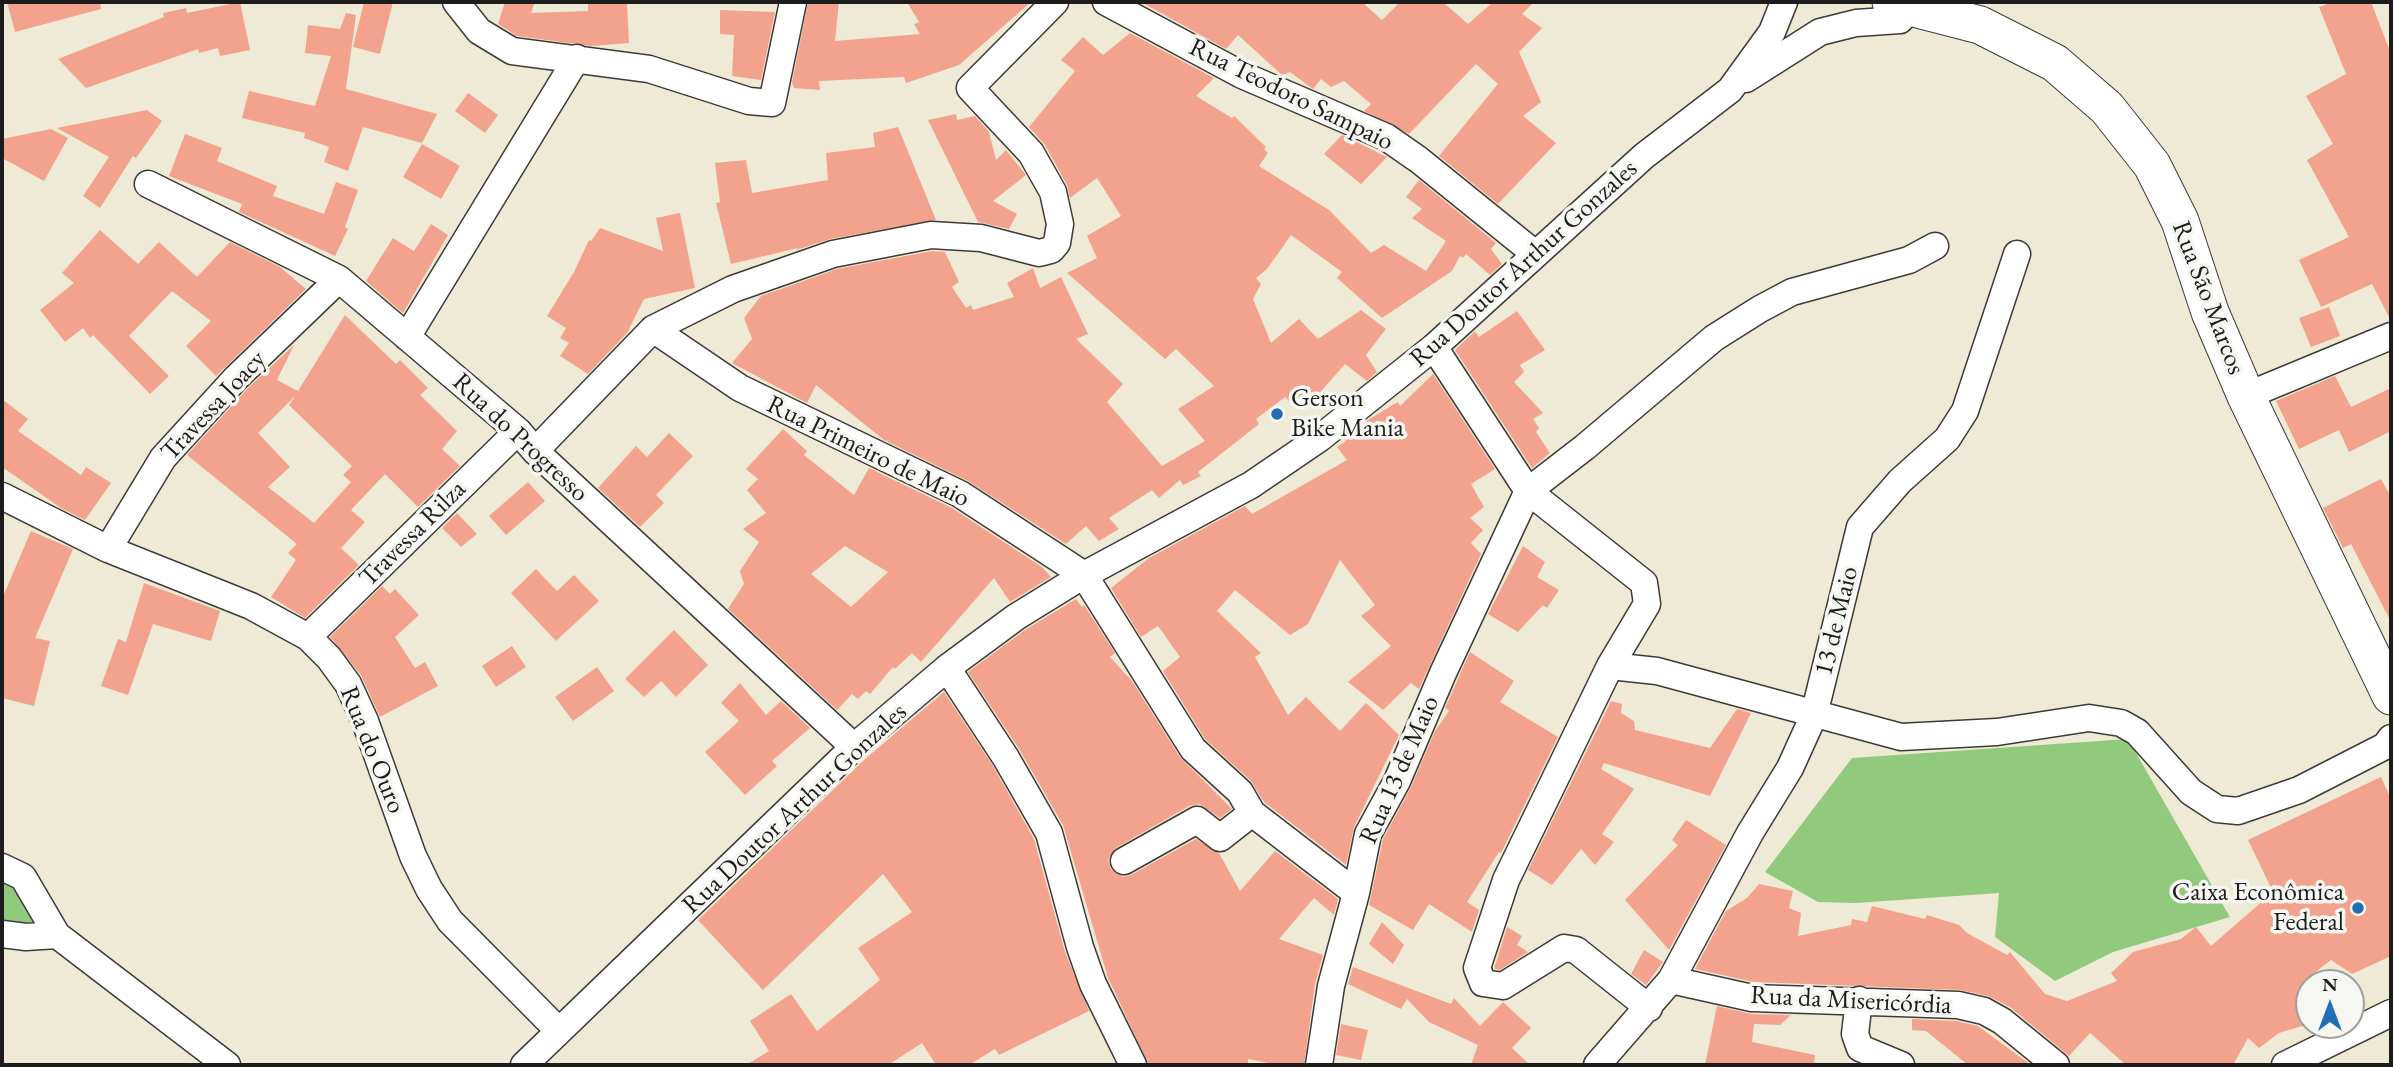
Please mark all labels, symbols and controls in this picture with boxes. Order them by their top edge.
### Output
street label: Rua Teodoro Sampaio [1184,32,1398,158]
street label: Rua Doutor Arthur Gonzales [1404,154,1644,374]
street label: Rua São Marcos [2164,217,2252,379]
street label: Travessa Joacy [155,344,273,468]
street label: Rua do Progresso [445,367,595,509]
place label: Gerson Bike Mania [1291,383,1404,444]
street label: Rua Primeiro de Maio [762,389,974,515]
marker: Gerson Bike Mania [1269,406,1285,422]
street label: Travessa Rilza [353,474,473,594]
street label: 13 de Maio [1808,563,1866,679]
street label: Rua do Ouro [332,682,412,818]
street label: Rua 13 de Maio [1353,691,1447,849]
street label: Rua Doutor Arthur Gonzales [676,697,914,921]
place label: Caixa Econômica Federal [2172,877,2344,938]
marker: Caixa Econômica Federal [2350,900,2366,916]
north arrow [2295,969,2365,1039]
text: N [2322,972,2338,997]
street label: Rua da Misericórdia [1750,980,1952,1022]

